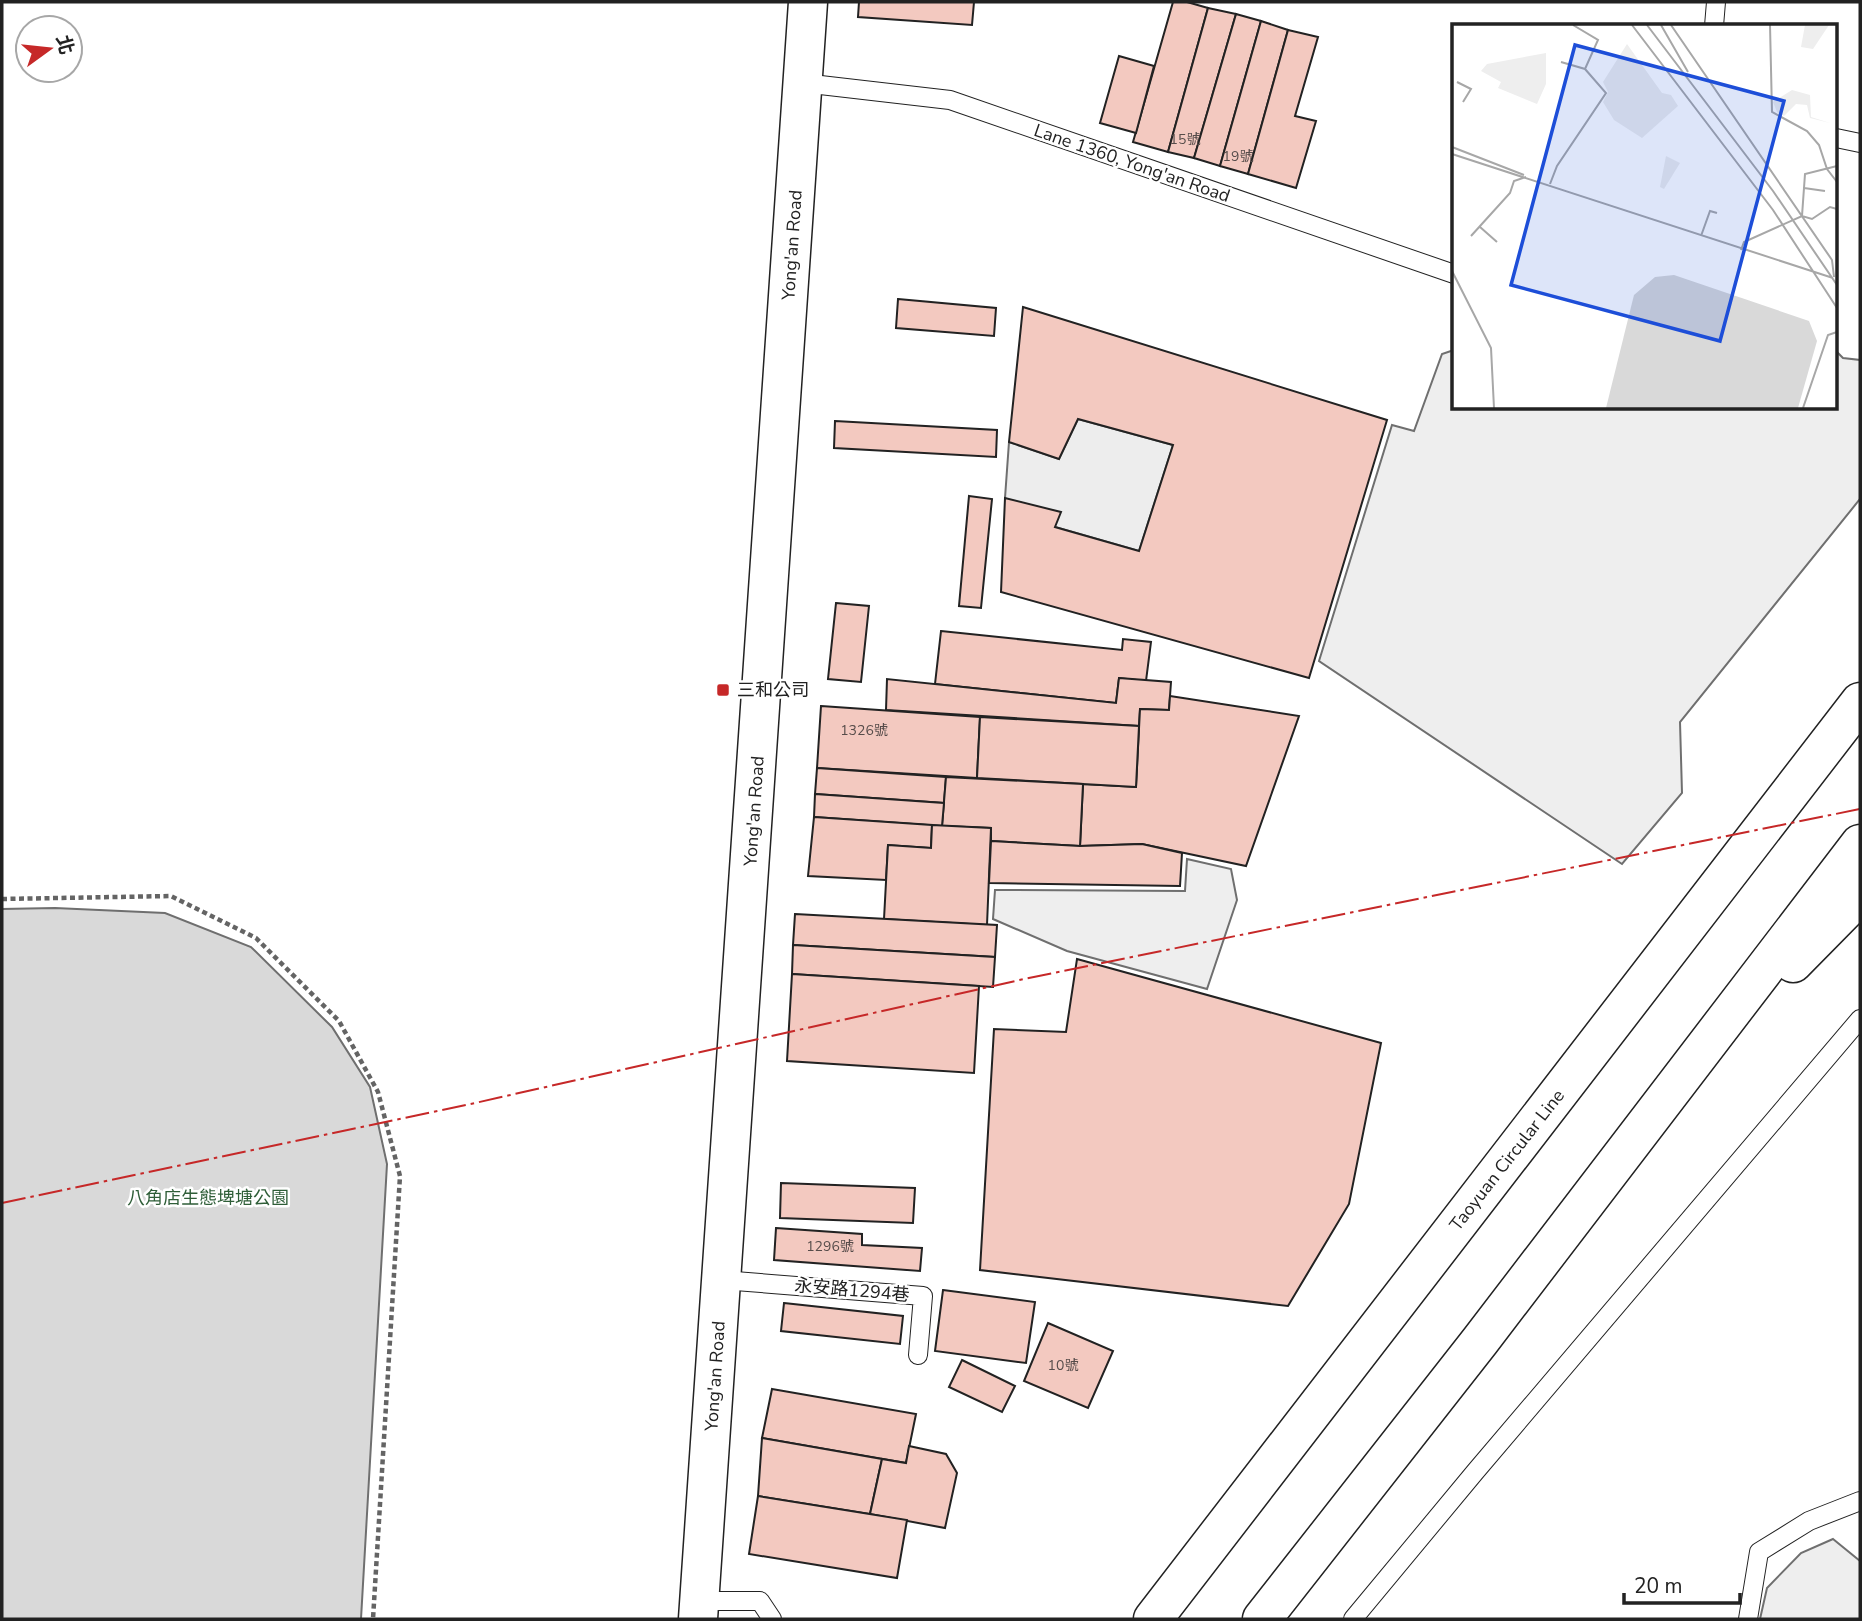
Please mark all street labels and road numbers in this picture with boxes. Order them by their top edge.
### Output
street label: Lane 1360, Yong'an Road [1031,118,1233,208]
street label: Yong'an Road [776,189,808,302]
street label: Yong'an Road [738,755,770,868]
street label: Taoyuan Circular Line [1444,1084,1570,1236]
street label: 永安路1294巷 [794,1273,910,1307]
street label: Yong'an Road [699,1320,731,1433]

